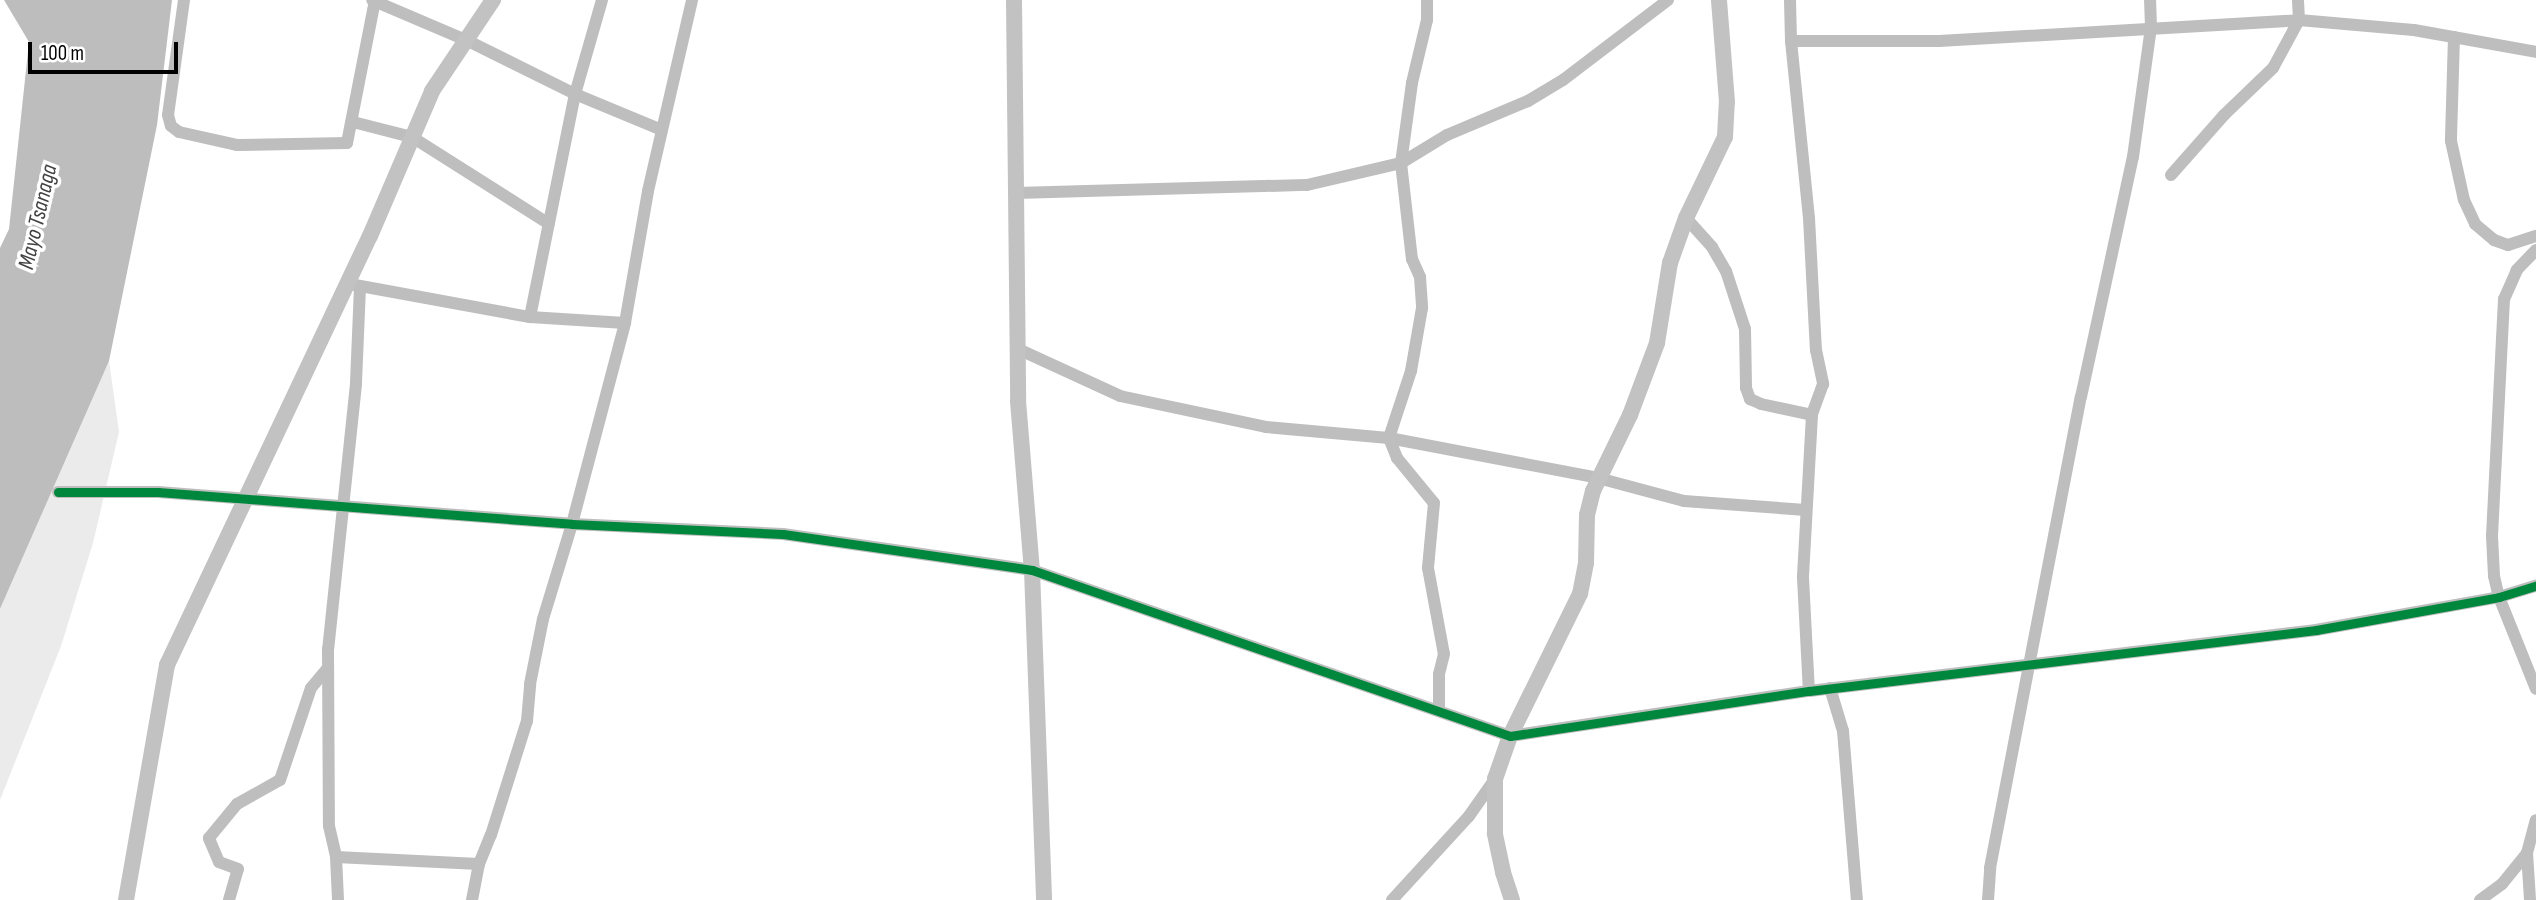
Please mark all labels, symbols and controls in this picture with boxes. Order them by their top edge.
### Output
scale bar [32,28,182,72]
text: 100 m [41,41,84,66]
water label: Mayo Tsanaga [13,162,63,272]

